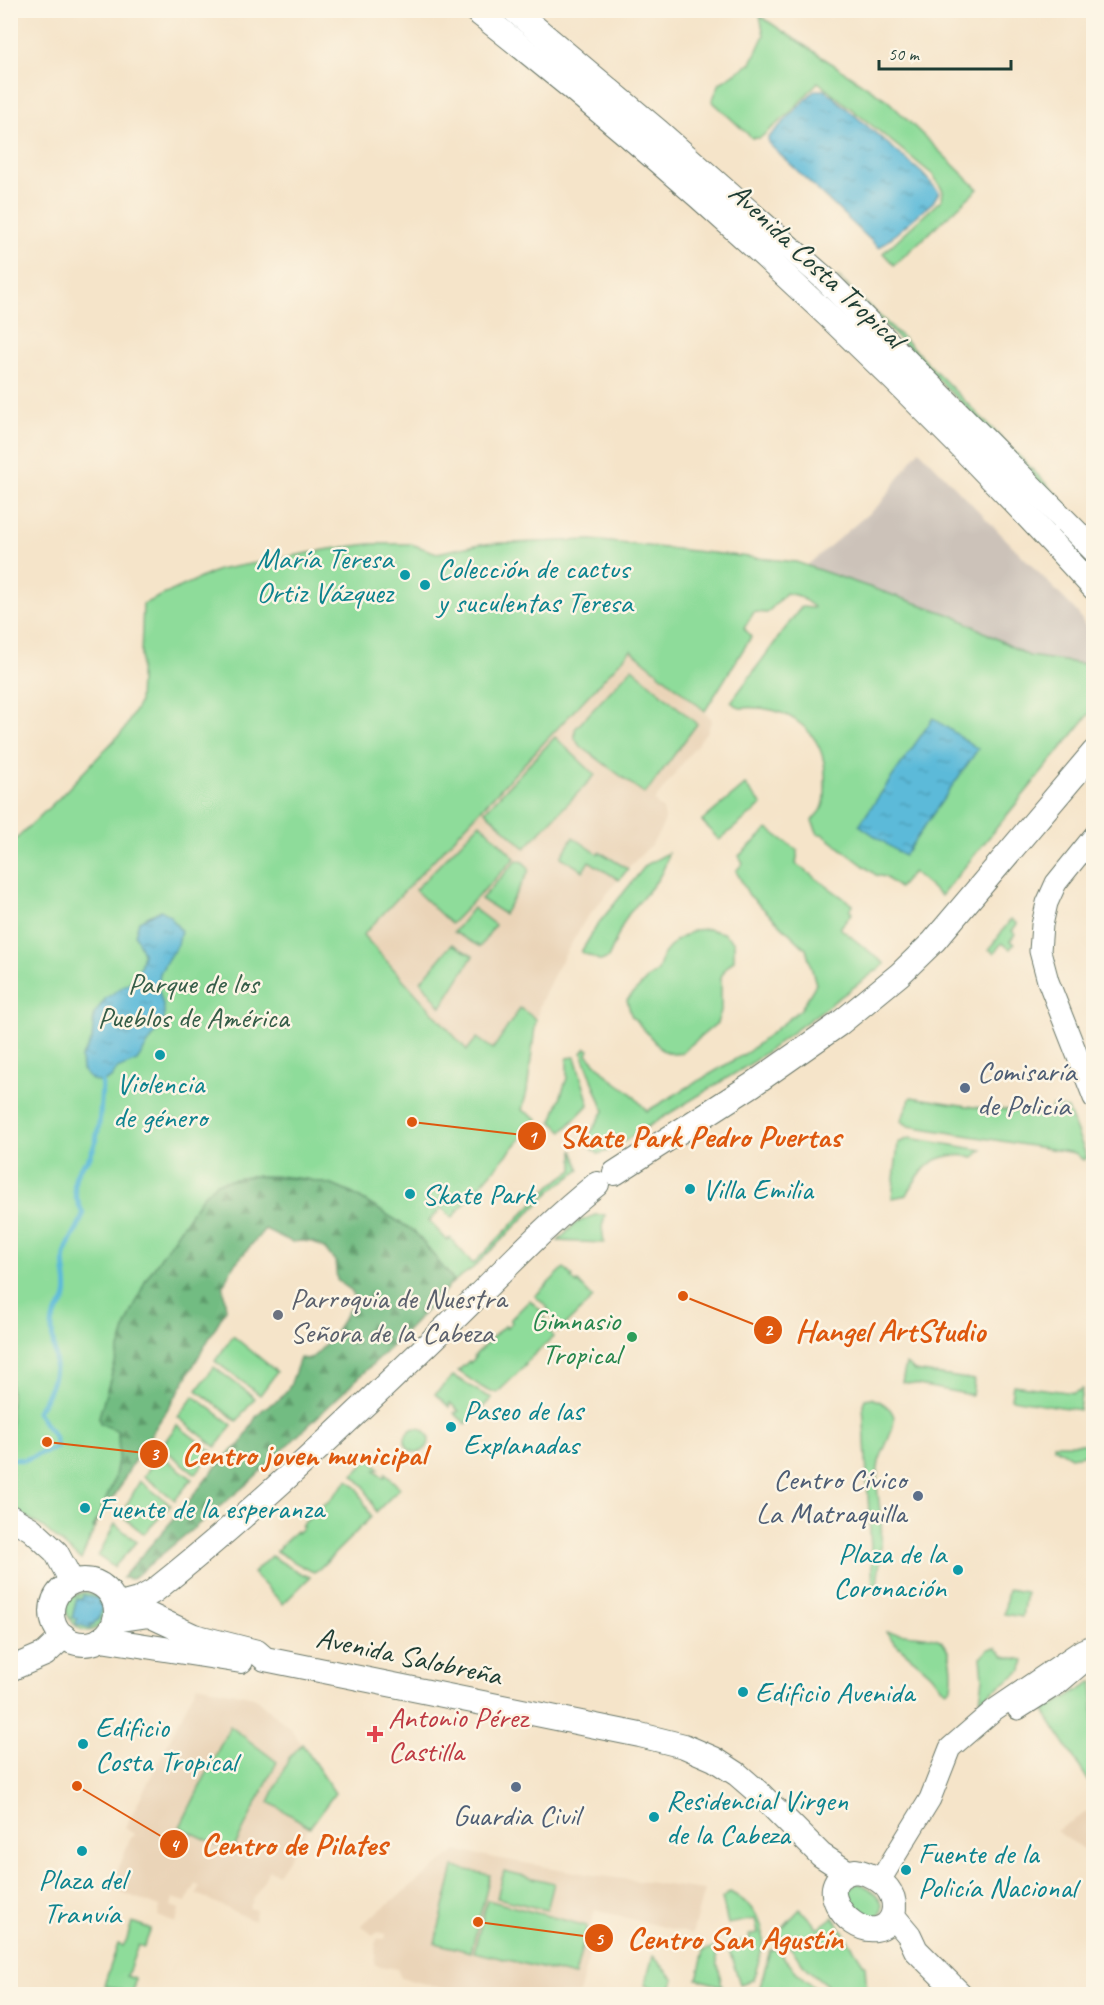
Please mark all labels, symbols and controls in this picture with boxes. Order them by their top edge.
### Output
scale bar [879,33,1011,71]
text: 50 m [888,43,921,65]
street label: Avenida Costa Tropical [721,174,917,360]
place label: María Teresa Ortiz Vázquez [256,539,395,611]
place label: Colección de cactus y suculentas Teresa [435,549,634,621]
marker: María Teresa Ortiz Vázquez [398,568,412,582]
marker: Colección de cactus y suculentas Teresa [418,578,432,592]
park label: Parque de los Pueblos de América [97,964,291,1036]
marker: Violencia de género [153,1048,167,1062]
place label: Comisaría de Policía [977,1052,1078,1124]
place label: Violencia de género [113,1064,210,1136]
marker: Comisaría de Policía [958,1081,972,1095]
callout: Skate Park Pedro Puertas [517,1111,854,1161]
text: Skate Park Pedro Puertas [559,1116,844,1157]
text: 1 [528,1126,538,1148]
place label: Villa Emilia [702,1170,815,1208]
place label: Skate Park [422,1175,537,1213]
marker: Villa Emilia [683,1182,697,1196]
marker: Skate Park [403,1187,417,1201]
place label: Parroquia de Nuestra Señora de la Cabeza [290,1279,509,1351]
place label: Gimnasio Tropical [531,1301,625,1373]
callout: Hangel ArtStudio [753,1305,997,1355]
marker: Parroquia de Nuestra Señora de la Cabeza [271,1308,285,1322]
text: Hangel ArtStudio [795,1310,988,1351]
text: 2 [764,1319,774,1341]
marker: Gimnasio Tropical [625,1330,639,1344]
place label: Paseo de las Explanadas [463,1391,586,1463]
marker: Paseo de las Explanadas [444,1420,458,1434]
callout: Centro joven municipal [139,1429,439,1479]
text: Centro joven municipal [182,1434,433,1475]
text: 3 [150,1443,160,1465]
place label: Centro Cívico La Matraquilla [756,1460,909,1532]
place label: Fuente de la esperanza [97,1489,327,1527]
marker: Centro Cívico La Matraquilla [911,1489,925,1503]
marker: Fuente de la esperanza [78,1501,92,1515]
place label: Plaza de la Coronación [833,1534,948,1606]
marker: Plaza de la Coronación [951,1563,965,1577]
street label: Avenida Salobreña [313,1618,507,1695]
place label: Edificio Avenida [755,1673,917,1711]
marker: Edificio Avenida [736,1685,750,1699]
place label: Antonio Pérez Castilla [388,1698,530,1770]
place label: Edificio Costa Tropical [95,1708,242,1780]
marker: Antonio Pérez Castilla [366,1725,384,1743]
marker: Edificio Costa Tropical [76,1737,90,1751]
marker: Guardia Civil [509,1780,523,1794]
place label: Residencial Virgen de la Cabeza [666,1781,849,1853]
place label: Guardia Civil [453,1796,584,1834]
marker: Residencial Virgen de la Cabeza [647,1810,661,1824]
callout: Centro de Pilates [159,1819,400,1869]
text: Centro de Pilates [201,1824,390,1865]
text: 4 [170,1834,180,1856]
place label: Fuente de la Policía Nacional [918,1834,1081,1906]
marker: Plaza del Tranvía [75,1844,89,1858]
place label: Plaza del Tranvía [38,1860,131,1932]
marker: Fuente de la Policía Nacional [899,1863,913,1877]
callout: Centro San Agustín [584,1913,855,1963]
text: Centro San Agustín [627,1918,844,1959]
text: 5 [595,1928,605,1950]

